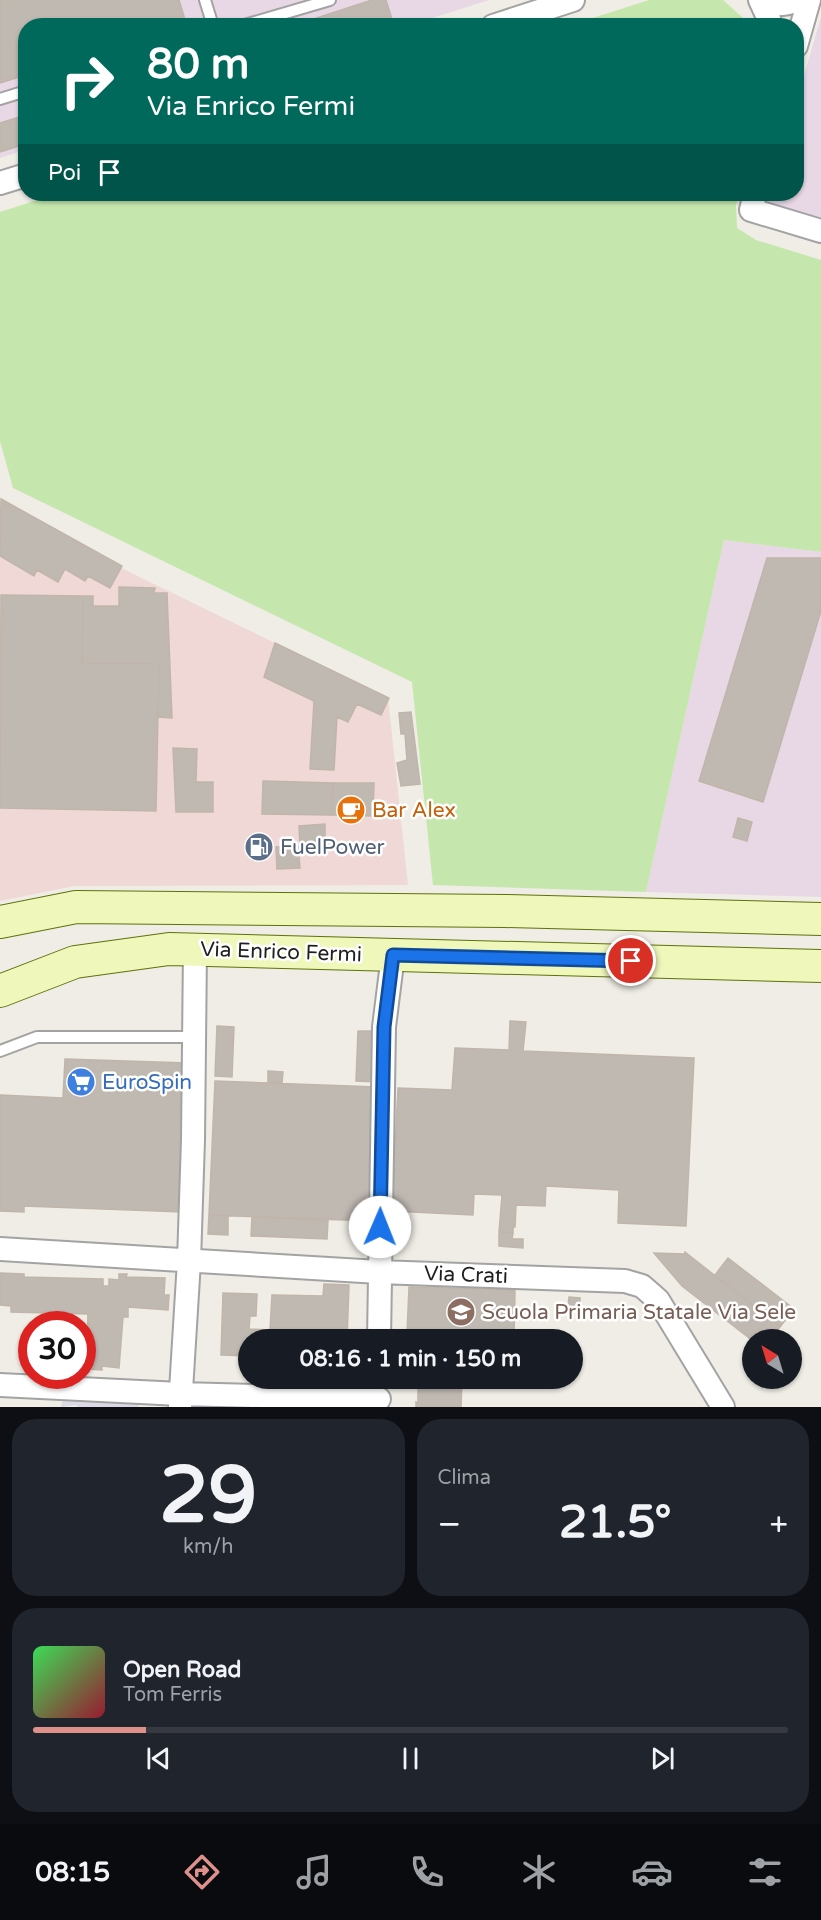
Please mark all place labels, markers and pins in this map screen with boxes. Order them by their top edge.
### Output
cafe icon: Bar Alex [335,794,367,826]
place label: Bar Alex [372,798,456,823]
fuel station icon: FuelPower [243,831,275,863]
place label: FuelPower [280,835,385,860]
pin [605,935,656,986]
supermarket icon: EuroSpin [65,1066,97,1098]
place label: EuroSpin [102,1070,192,1095]
school or university icon: Scuola Primaria Statale Via Sele [445,1296,477,1328]
place label: Scuola Primaria Statale Via Sele [482,1300,796,1325]

